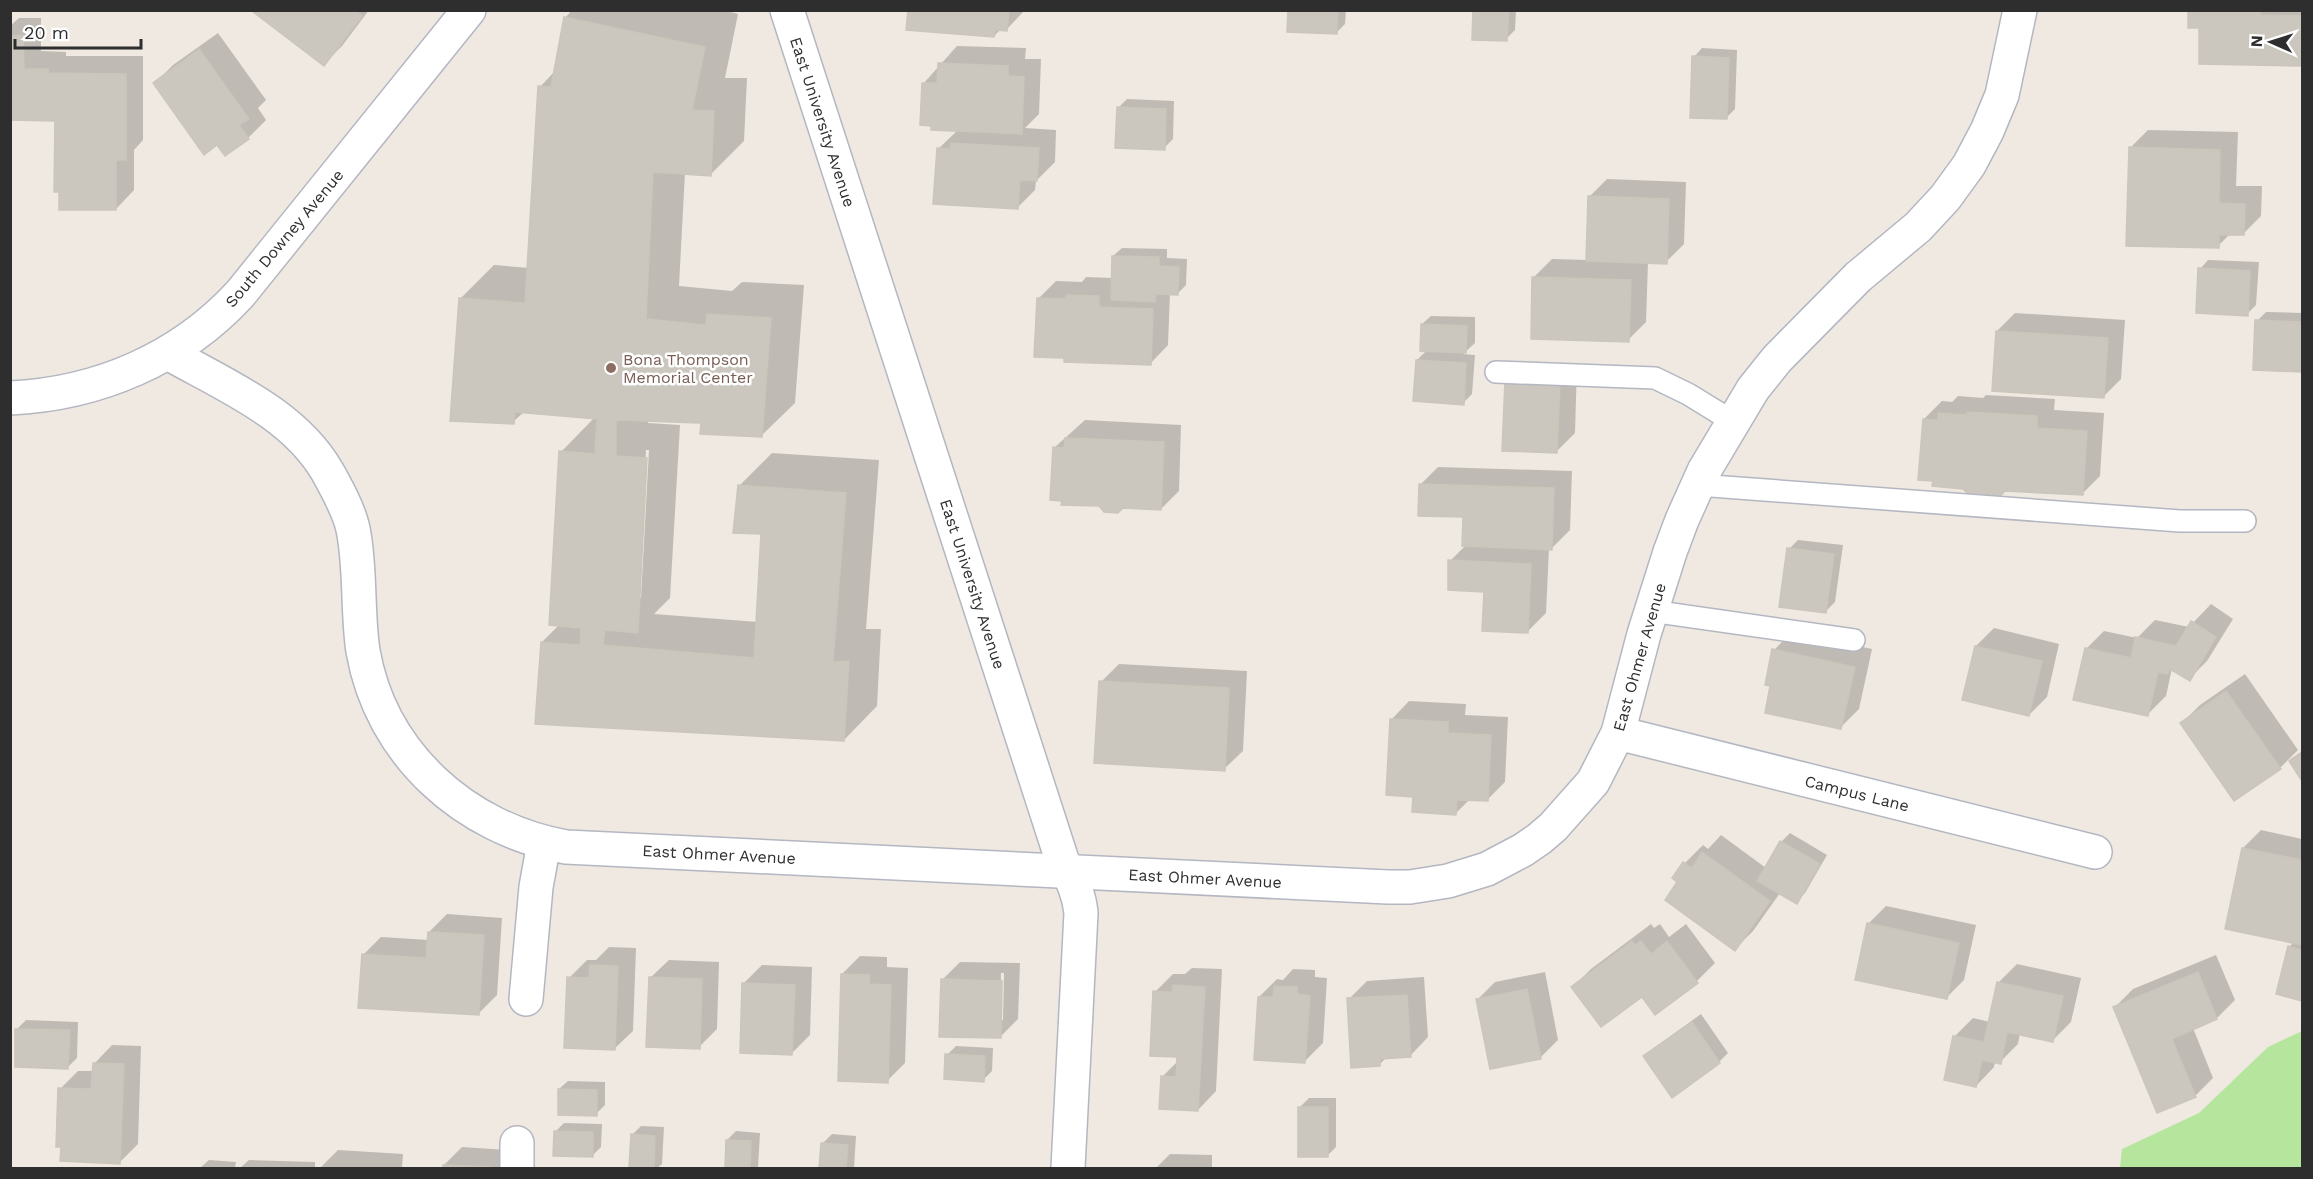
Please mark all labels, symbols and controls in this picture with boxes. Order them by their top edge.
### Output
scale bar [15,12,141,50]
north arrow [2241,12,2301,72]
text: 20 m [24,22,69,43]
street label: East University Avenue [786,35,859,210]
text: N [2247,35,2266,48]
street label: South Downey Avenue [221,166,348,311]
place label: Bona Thompson Memorial Center [623,350,753,387]
marker: Bona Thompson Memorial Center [604,361,618,375]
street label: East University Avenue [936,497,1009,672]
street label: East Ohmer Avenue [1609,581,1670,734]
street label: Campus Lane [1803,771,1911,816]
street label: East Ohmer Avenue [642,841,796,868]
street label: East Ohmer Avenue [1128,865,1282,892]

